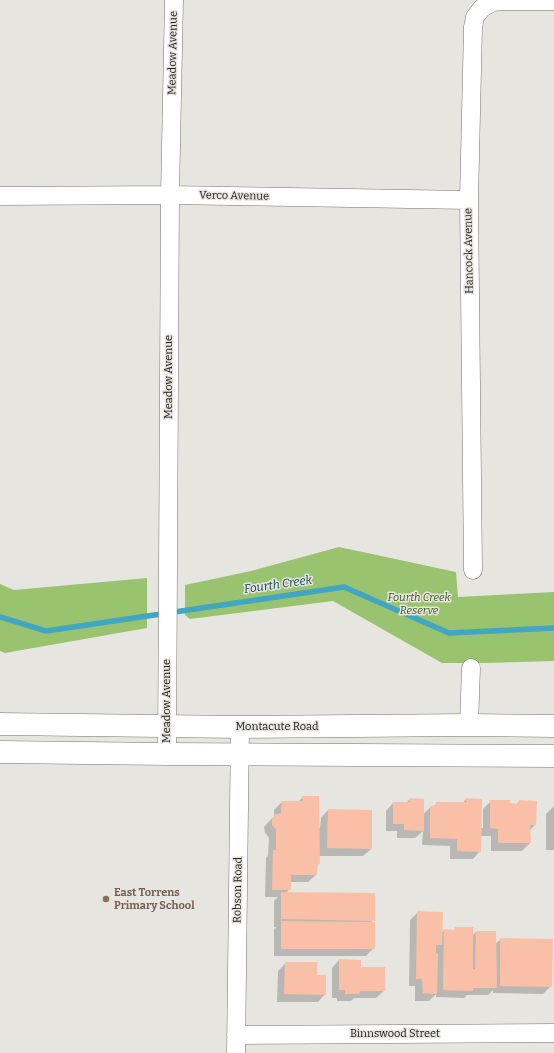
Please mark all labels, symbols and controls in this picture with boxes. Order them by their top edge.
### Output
street label: Meadow Avenue [166,11,180,95]
street label: Verco Avenue [199,189,269,203]
street label: Hancock Avenue [462,208,476,294]
street label: Meadow Avenue [162,335,176,419]
water label: Fourth Creek [243,573,313,597]
park label: Fourth Creek Reserve [387,591,451,617]
street label: Meadow Avenue [160,659,174,743]
street label: Montacute Road [236,720,318,734]
street label: Robson Road [231,857,245,923]
place label: East Torrens Primary School [114,886,195,912]
marker: East Torrens Primary School [101,894,111,904]
street label: Binnswood Street [350,1027,440,1041]

